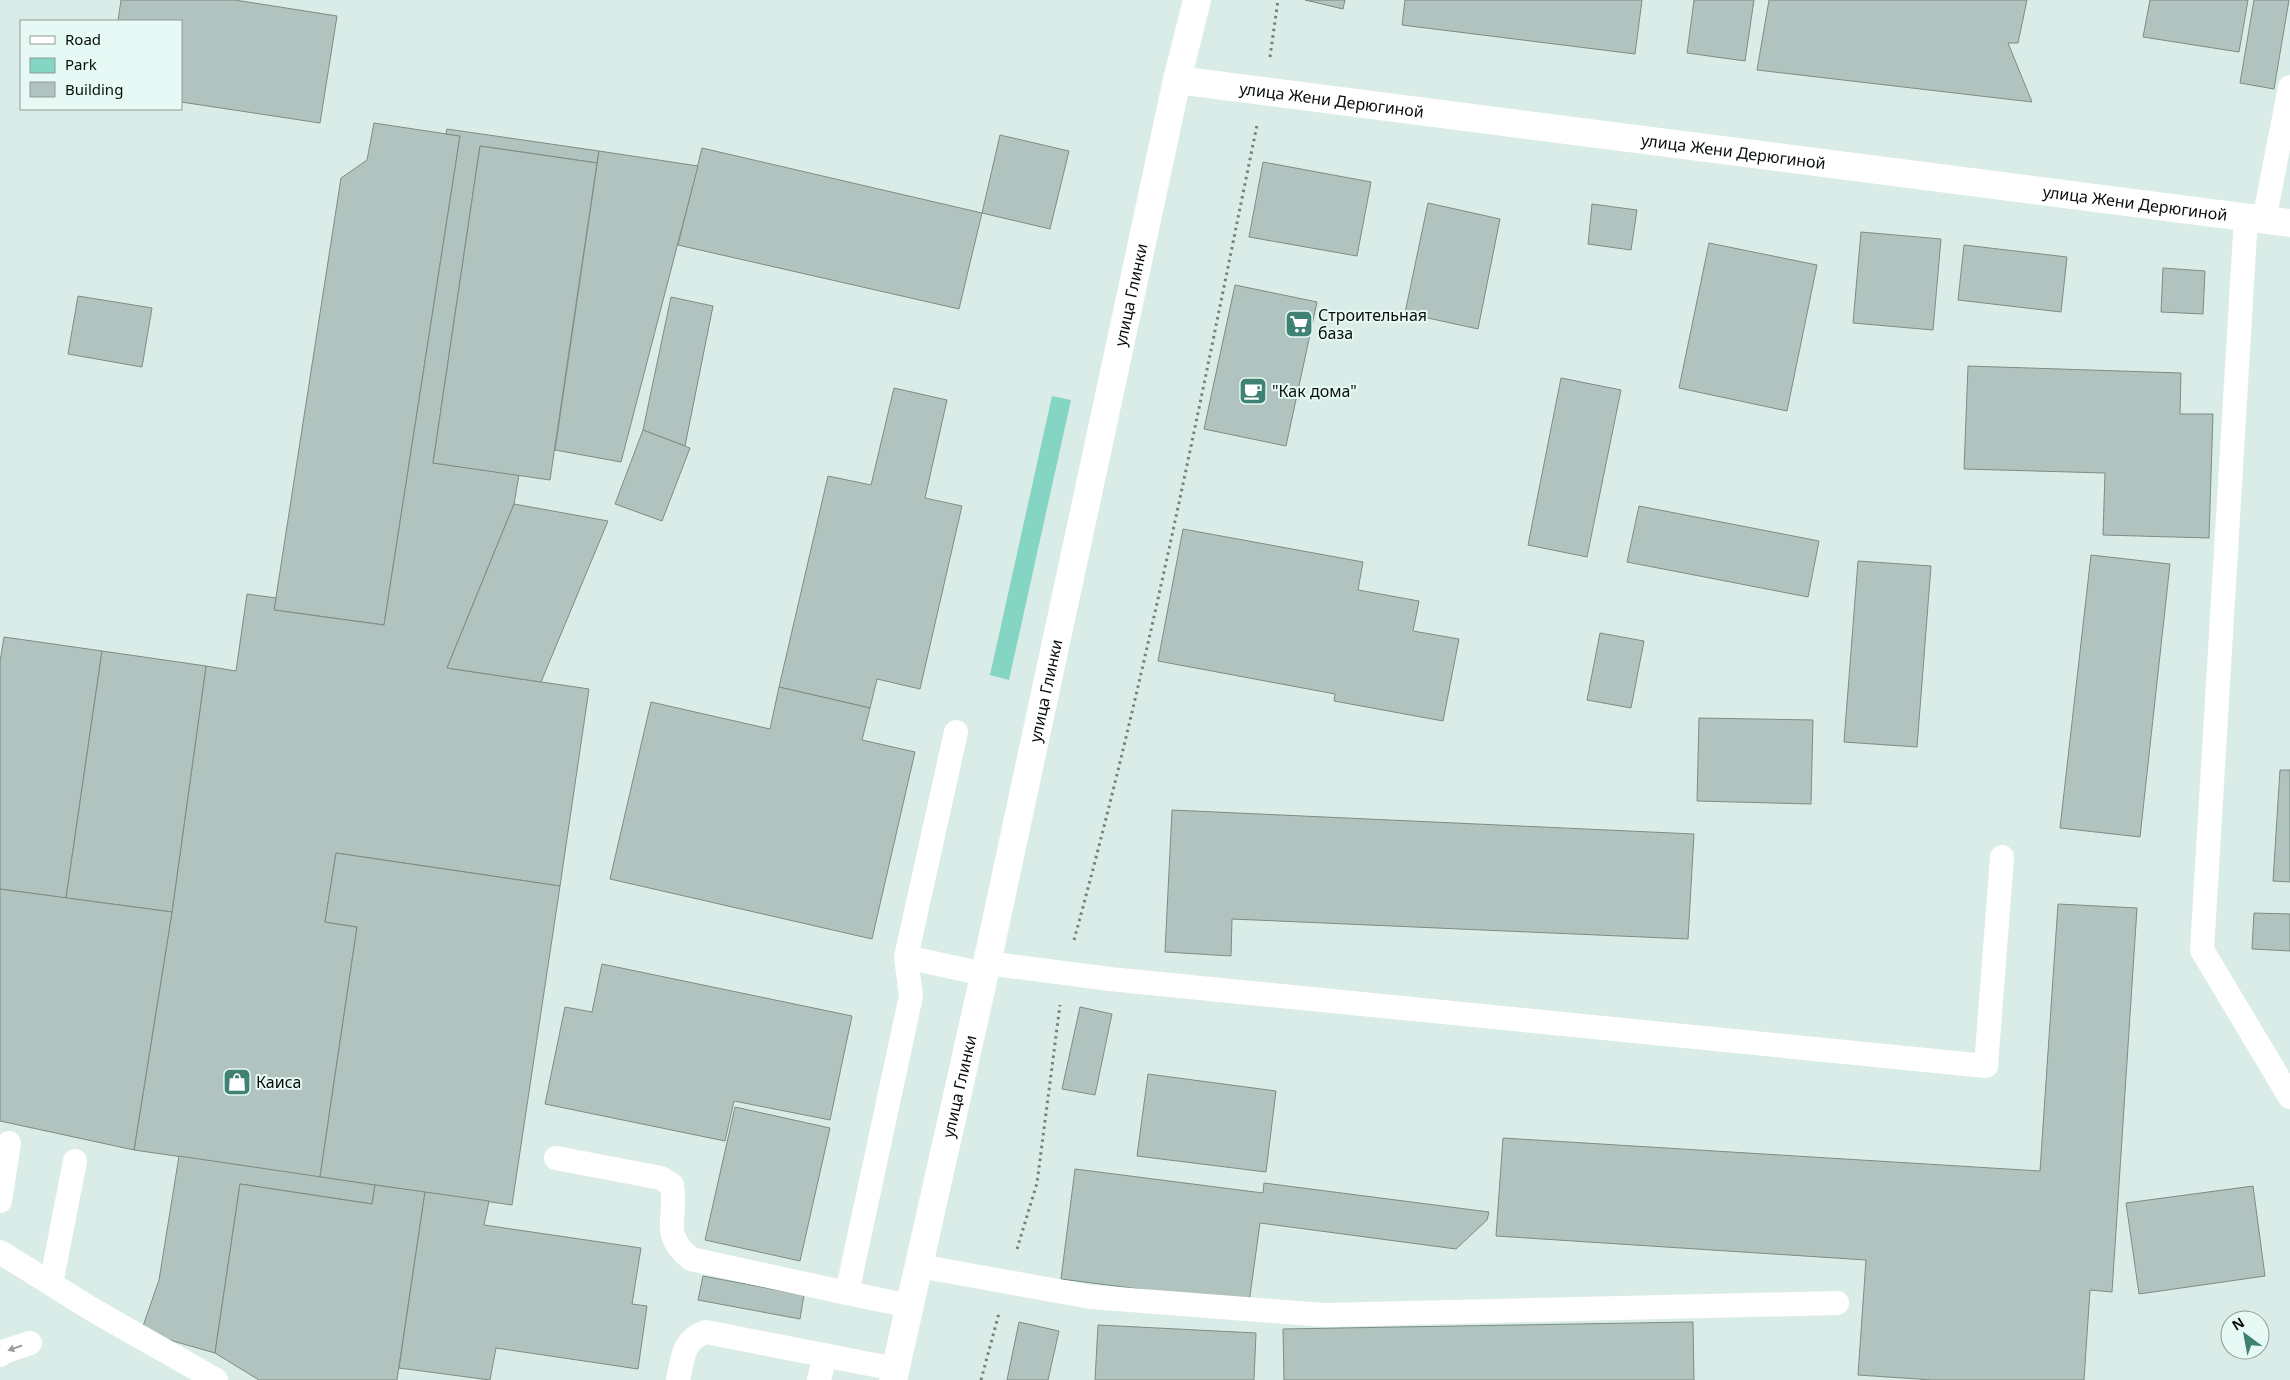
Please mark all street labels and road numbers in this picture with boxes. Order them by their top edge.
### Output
street label: улица Жени Дерюгиной [1238,77,1425,123]
street label: улица Жени Дерюгиной [1640,129,1827,174]
street label: улица Жени Дерюгиной [2042,180,2229,226]
street label: улица Глинки [1109,241,1153,348]
street label: улица Глинки [1024,637,1067,744]
street label: улица Глинки [937,1033,981,1140]

